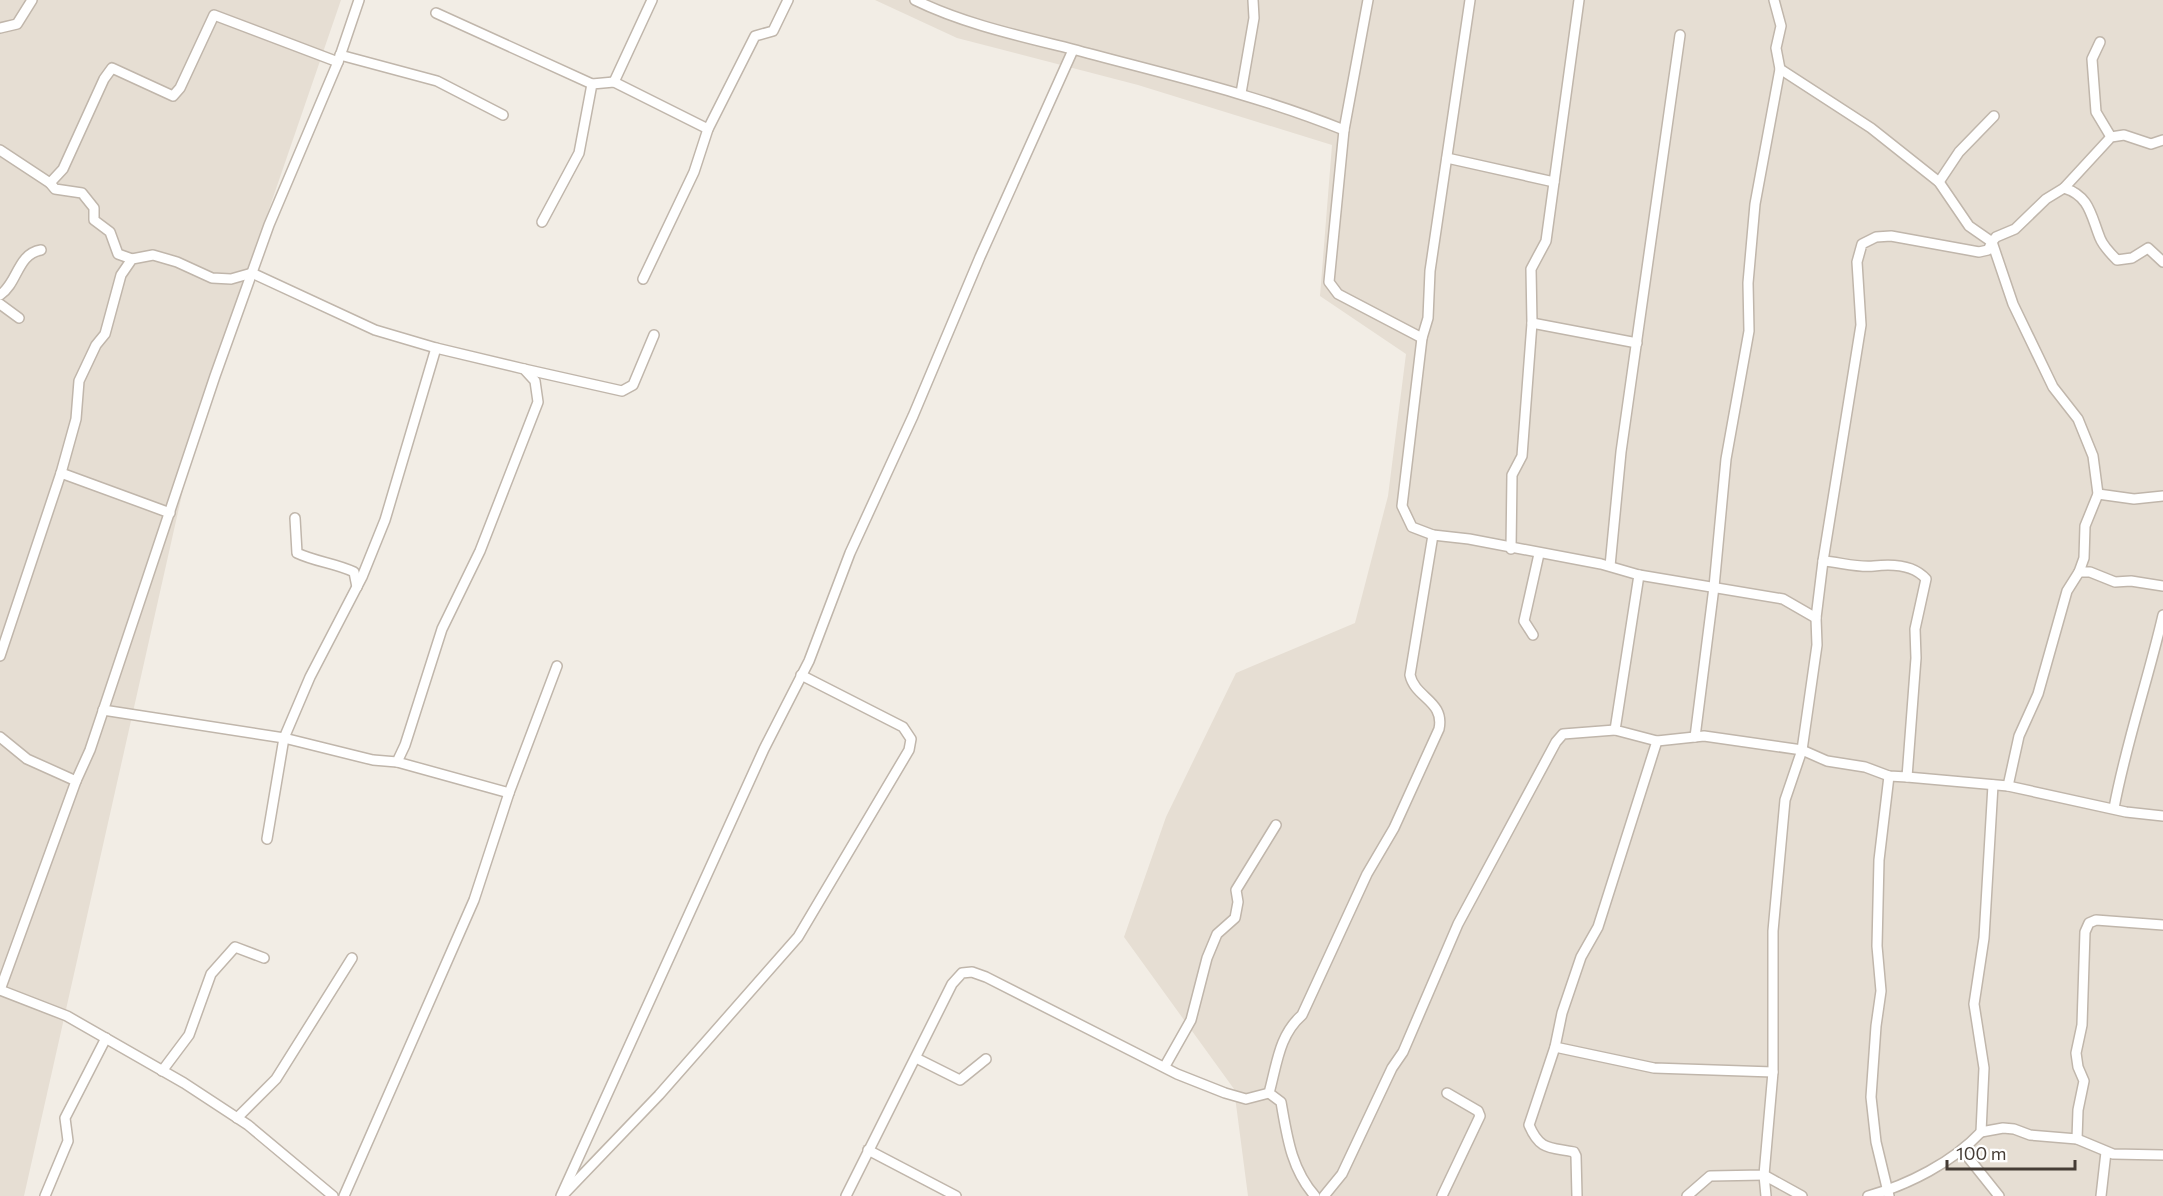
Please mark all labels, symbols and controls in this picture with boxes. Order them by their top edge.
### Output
scale bar [1947,1133,2074,1171]
text: 100 m [1956,1142,2006,1164]

